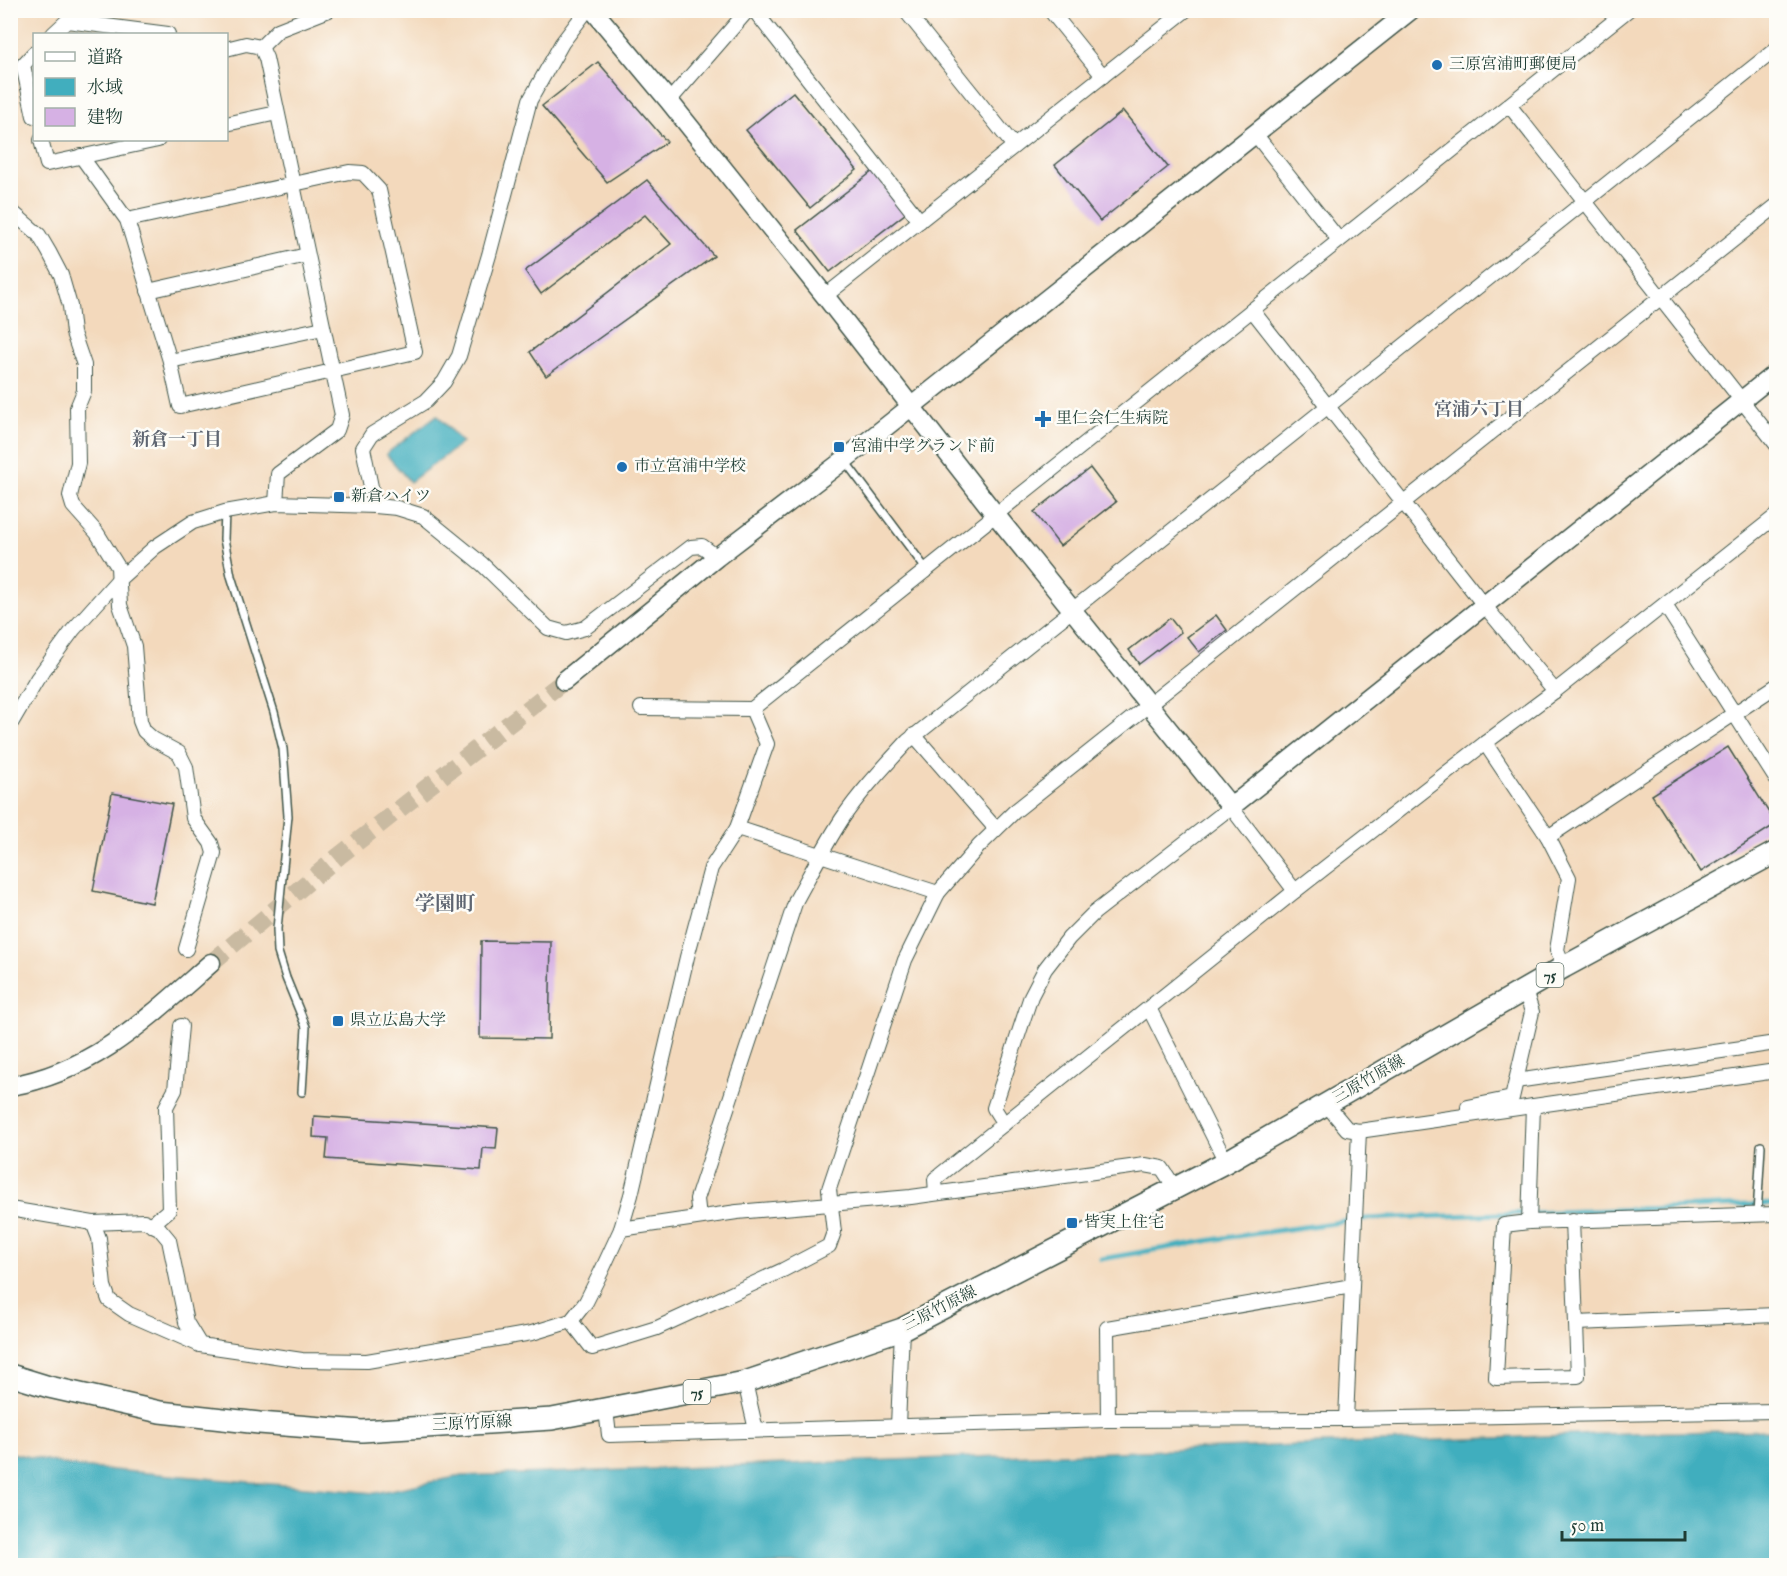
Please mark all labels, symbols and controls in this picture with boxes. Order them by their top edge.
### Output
legend [33,33,228,141]
text: 道路 [87,47,123,70]
place label: 三原宮浦町郵便局 [1449,55,1577,75]
marker: 三原宮浦町郵便局 [1430,58,1444,72]
text: 水域 [87,77,123,100]
text: 建物 [87,107,123,130]
district label: 宮浦六丁目 [1434,399,1524,422]
place label: 里仁会仁生病院 [1056,409,1168,429]
marker: 里仁会仁生病院 [1034,410,1052,428]
district label: 新倉一丁目 [132,429,222,452]
place label: 宮浦中学グランド前 [851,437,995,457]
marker: 宮浦中学グランド前 [832,440,846,454]
place label: 市立宮浦中学校 [634,457,746,477]
marker: 市立宮浦中学校 [615,460,629,474]
place label: 新倉ハイツ [351,487,431,507]
marker: 新倉ハイツ [332,490,346,504]
district label: 学園町 [415,892,476,917]
road number: 75 [1536,963,1564,987]
place label: 県立広島大学 [350,1011,446,1031]
marker: 県立広島大学 [331,1014,345,1028]
street label: 三原竹原線 [1329,1051,1409,1109]
place label: 皆実上住宅 [1084,1213,1164,1233]
marker: 皆実上住宅 [1065,1216,1079,1230]
street label: 三原竹原線 [900,1282,980,1336]
road number: 75 [684,1380,710,1404]
street label: 三原竹原線 [432,1412,512,1436]
scale bar [1562,1504,1685,1542]
text: 50 m [1571,1515,1604,1538]

